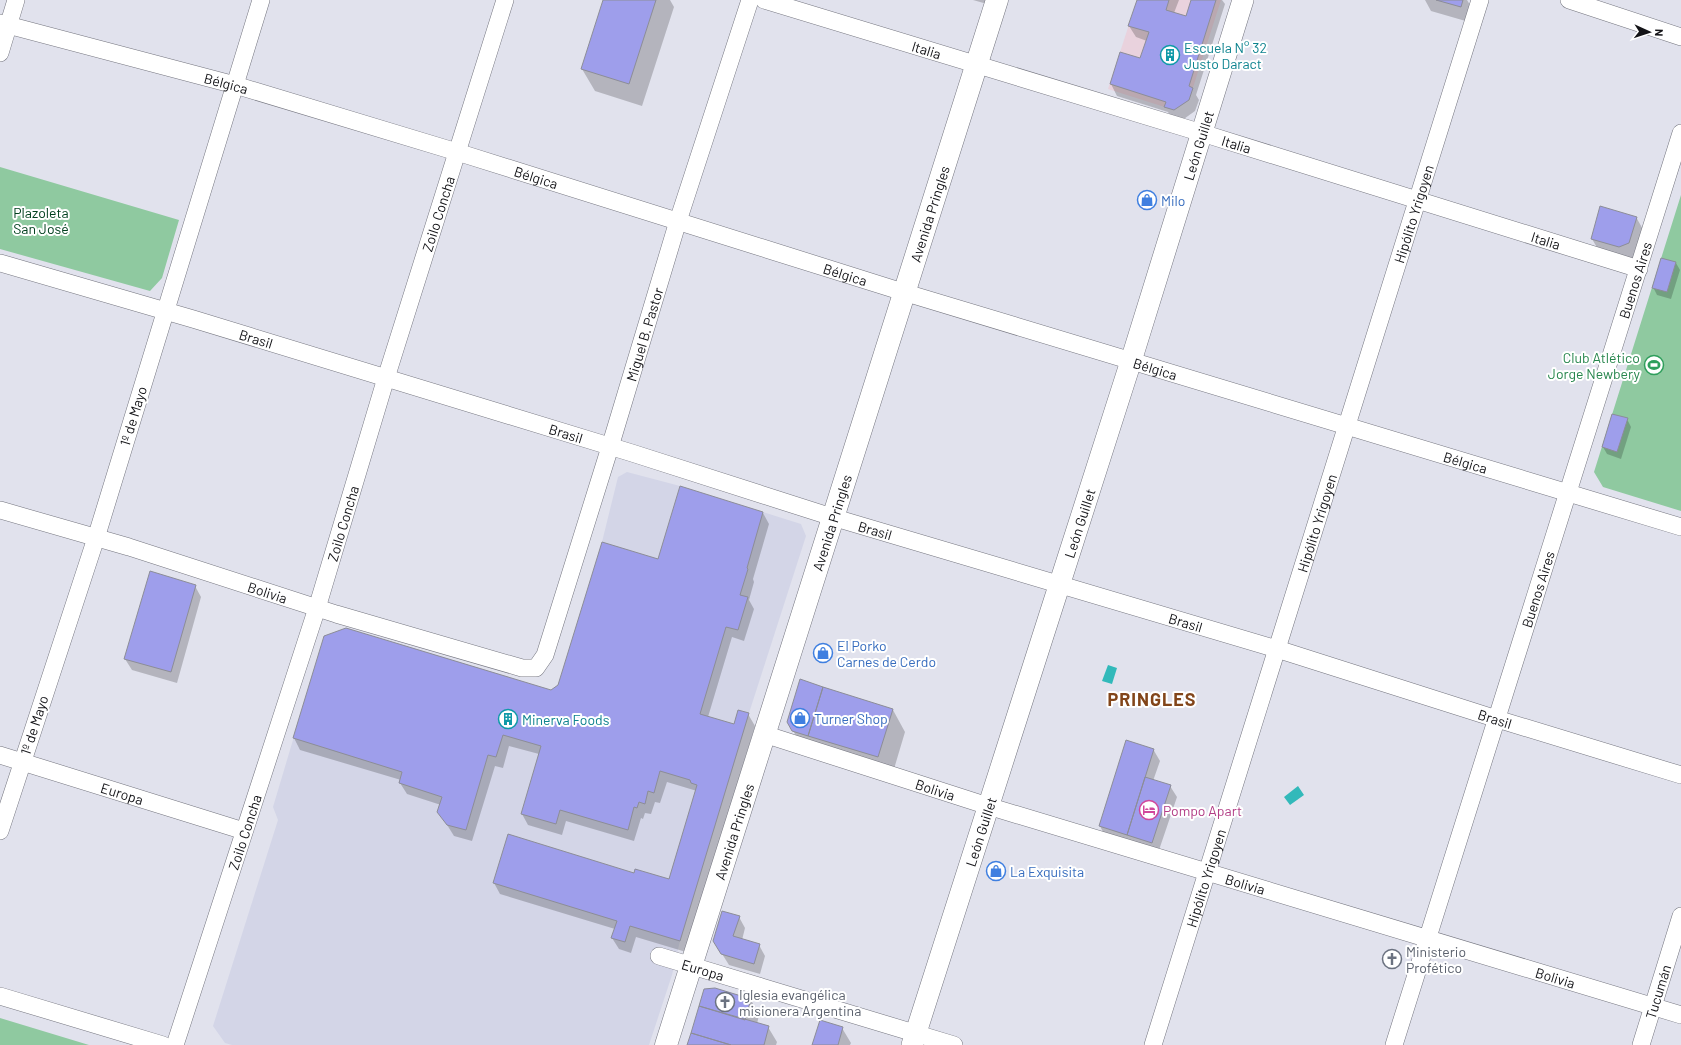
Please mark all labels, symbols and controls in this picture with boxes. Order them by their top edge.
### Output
north arrow [1629,12,1669,52]
text: N [1653,29,1666,37]
street label: Italia [910,37,943,62]
place label: Escuela N° 32 Justo Daract [1184,39,1267,72]
building icon: Escuela N° 32 Justo Daract [1159,44,1181,66]
street label: Bélgica [202,69,250,97]
street label: León Guillet [1179,108,1217,182]
street label: Italia [1220,131,1253,156]
street label: Bélgica [512,162,560,192]
street label: Hipólito Yrigoyen [1390,162,1436,265]
street label: Avenida Pringles [906,163,953,264]
street label: Zoilo Concha [418,174,458,253]
shop icon: Milo [1136,189,1158,211]
place label: Milo [1161,192,1185,209]
park label: Plazoleta San José [13,204,69,237]
street label: Italia [1529,227,1563,253]
street label: Buenos Aires [1615,239,1655,320]
street label: Bélgica [821,259,869,289]
street label: Miguel B. Pastor [622,285,666,383]
street label: Brasil [237,325,275,351]
place label: Club Atlético Jorge Newbery [1548,349,1641,382]
street label: Bélgica [1131,354,1179,383]
sports icon: Club Atlético Jorge Newbery [1643,354,1665,376]
street label: 1º de Mayo [116,384,150,448]
street label: Brasil [547,420,585,446]
street label: Bélgica [1442,447,1490,477]
street label: Avenida Pringles [808,472,855,573]
street label: Hipólito Yrigoyen [1293,472,1340,574]
street label: Zoilo Concha [323,483,362,563]
street label: León Guillet [1060,486,1098,560]
street label: Brasil [856,517,894,543]
street label: Buenos Aires [1517,548,1558,629]
street label: Bolivia [246,578,290,606]
street label: Brasil [1167,609,1205,635]
place label: El Porko Carnes de Cerdo [837,637,936,670]
shop icon: El Porko Carnes de Cerdo [812,642,834,664]
district label: PRINGLES [1107,688,1197,710]
street label: 1º de Mayo [16,693,52,757]
street label: Brasil [1476,705,1514,732]
shop icon: Turner Shop [789,707,811,729]
building icon: Minerva Foods [497,708,519,730]
place label: Turner Shop [814,710,888,727]
place label: Minerva Foods [522,711,610,728]
street label: Bolivia [913,775,957,803]
street label: Europa [99,778,146,808]
street label: Avenida Pringles [710,781,757,882]
street label: Zoilo Concha [224,792,264,872]
street label: León Guillet [961,795,999,869]
hotel icon: Pompo Apart [1138,799,1160,821]
place label: Pompo Apart [1163,802,1242,819]
street label: Hipólito Yrigoyen [1182,827,1229,929]
shop icon: La Exquisita [985,860,1007,882]
place label: La Exquisita [1010,863,1084,880]
street label: Bolivia [1223,870,1267,898]
place label: Ministerio Profético [1406,943,1466,976]
church icon: Ministerio Profético [1381,948,1403,970]
street label: Europa [680,955,726,984]
street label: Tucumán [1641,962,1674,1021]
street label: Bolivia [1534,963,1577,991]
place label: Iglesia evangélica misionera Argentina [739,986,861,1019]
church icon: Iglesia evangélica misionera Argentina [714,991,736,1013]

